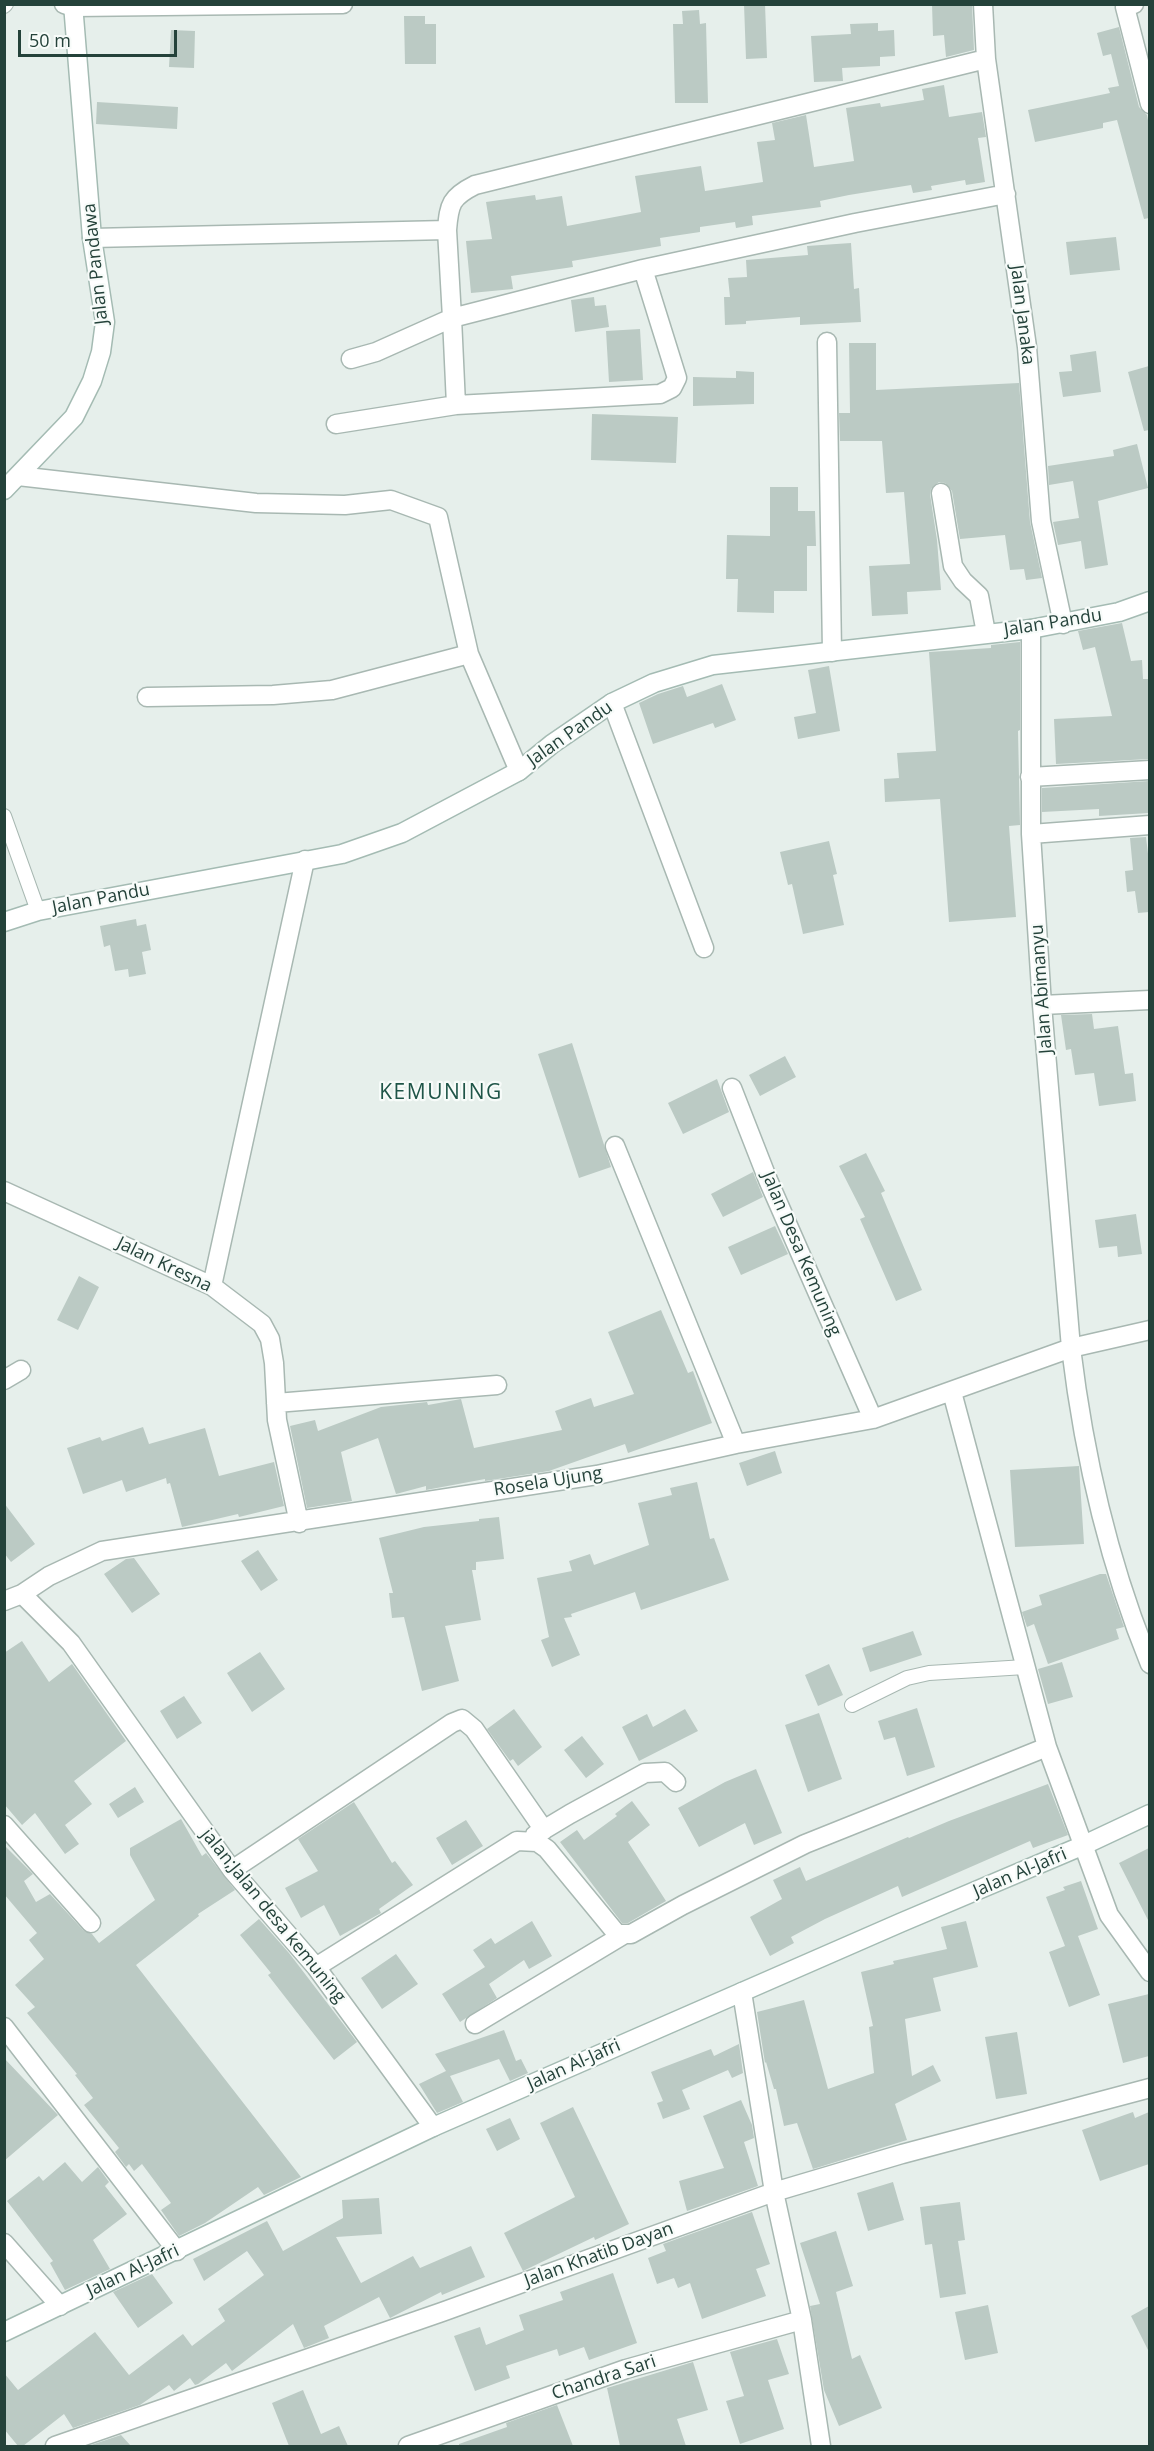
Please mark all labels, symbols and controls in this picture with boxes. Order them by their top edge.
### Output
scale bar [21,18,180,56]
text: 50 m [29,28,71,52]
street label: Jalan Pandawa [79,202,113,326]
street label: Jalan Janaka [1005,264,1039,366]
street label: Jalan Pandu [1002,605,1104,641]
street label: Jalan Pandu [523,697,617,771]
street label: Jalan Pandu [50,879,152,919]
street label: Jalan Abimanyu [1027,924,1057,1054]
district label: KEMUNING [379,1080,503,1106]
street label: Jalan Desa Kemuning [757,1168,845,1340]
street label: Jalan Kresna [113,1233,215,1297]
street label: Rosela Ujung [492,1463,604,1501]
street label: jalan;Jalan desa kemuning [196,1824,350,2008]
street label: Jalan Al-Jafri [970,1844,1070,1902]
street label: Jalan Al-Jafri [524,2035,624,2095]
street label: Jalan Khatib Dayan [522,2218,676,2292]
street label: Jalan Al-Jafri [83,2240,183,2302]
street label: Chandra Sari [549,2351,659,2405]

